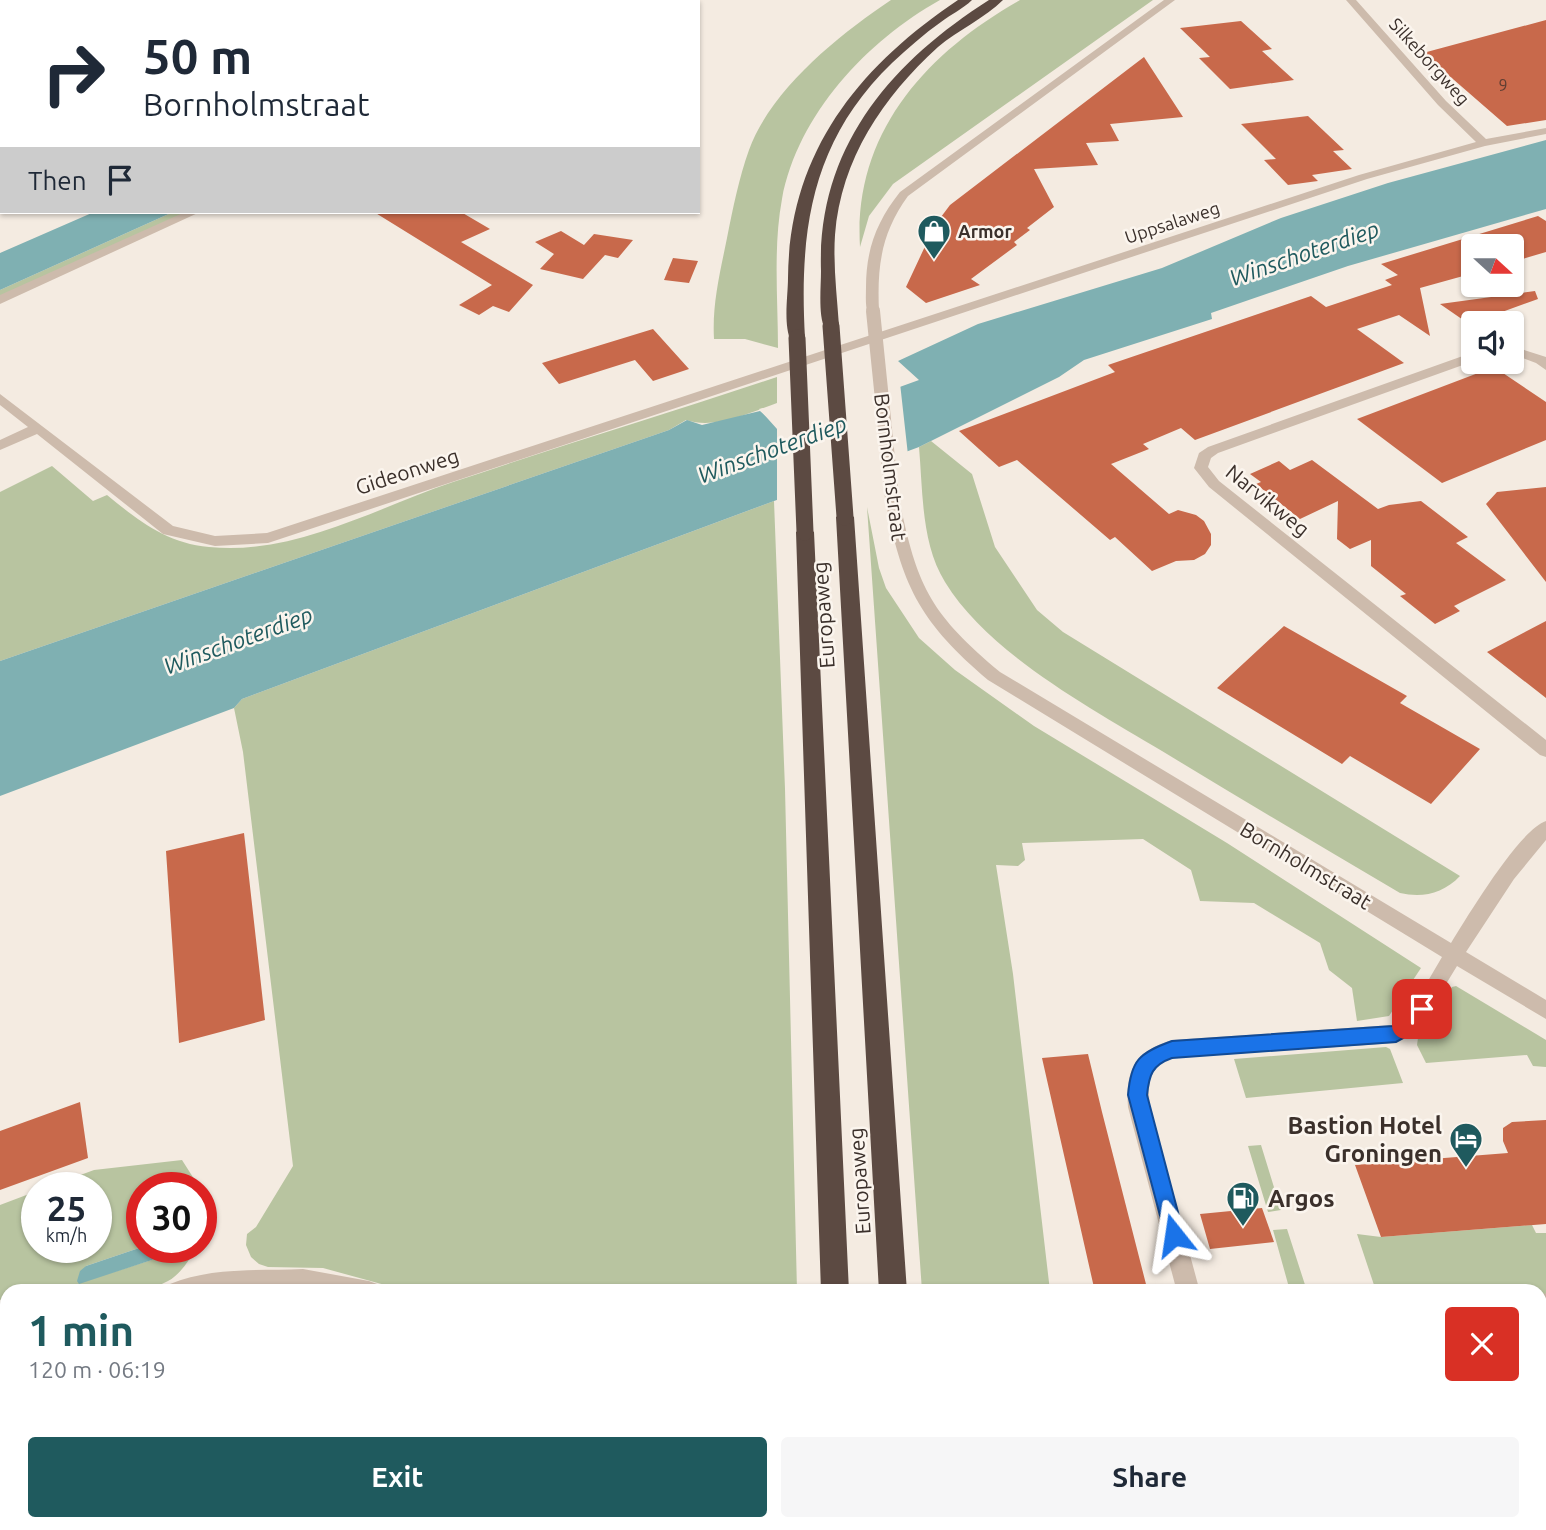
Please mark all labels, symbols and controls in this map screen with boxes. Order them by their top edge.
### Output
street label: Silkeborgweg [1386,14,1474,108]
icon: right [28,28,119,119]
text: 50 m [143,28,252,83]
house number: 9 [1498,76,1508,94]
text: Bornholmstraat [143,86,369,122]
icon: arrive [101,161,139,199]
text: Then [28,166,87,195]
street label: Uppsalaweg [1122,197,1222,247]
shop icon: Armor [915,212,953,261]
water label: Winschoterdiep [1226,216,1382,290]
place label: Armor [958,221,1012,241]
north arrow [1461,234,1524,298]
map controls [1461,234,1524,374]
button: sound [1461,311,1524,374]
street label: Bornholmstraat [870,392,912,542]
water label: Winschoterdiep [694,411,850,487]
street label: Gideonweg [352,443,462,499]
street label: Narvikweg [1222,459,1314,541]
street label: Europaweg [807,561,839,669]
water label: Winschoterdiep [160,602,316,678]
street label: Bornholmstraat [1236,816,1376,914]
pin [1392,979,1452,1039]
icon: arrive [1403,990,1441,1028]
place label: Bastion Hotel Groningen [1288,1112,1442,1167]
hotel icon: Bastion Hotel Groningen [1447,1120,1485,1169]
street label: Europaweg [843,1127,875,1235]
speed limit sign: 30 [126,1172,217,1263]
fuel station icon: Argos [1224,1179,1262,1228]
place label: Argos [1268,1185,1334,1212]
text: 25 [47,1188,86,1228]
position arrow [1137,1198,1211,1272]
text: km/h [46,1225,87,1245]
text: 1 min [28,1307,134,1354]
button: close [1445,1307,1519,1381]
text: 120 m · 06:19 [28,1357,166,1382]
button: Exit [28,1437,767,1517]
button: Share [781,1437,1519,1517]

